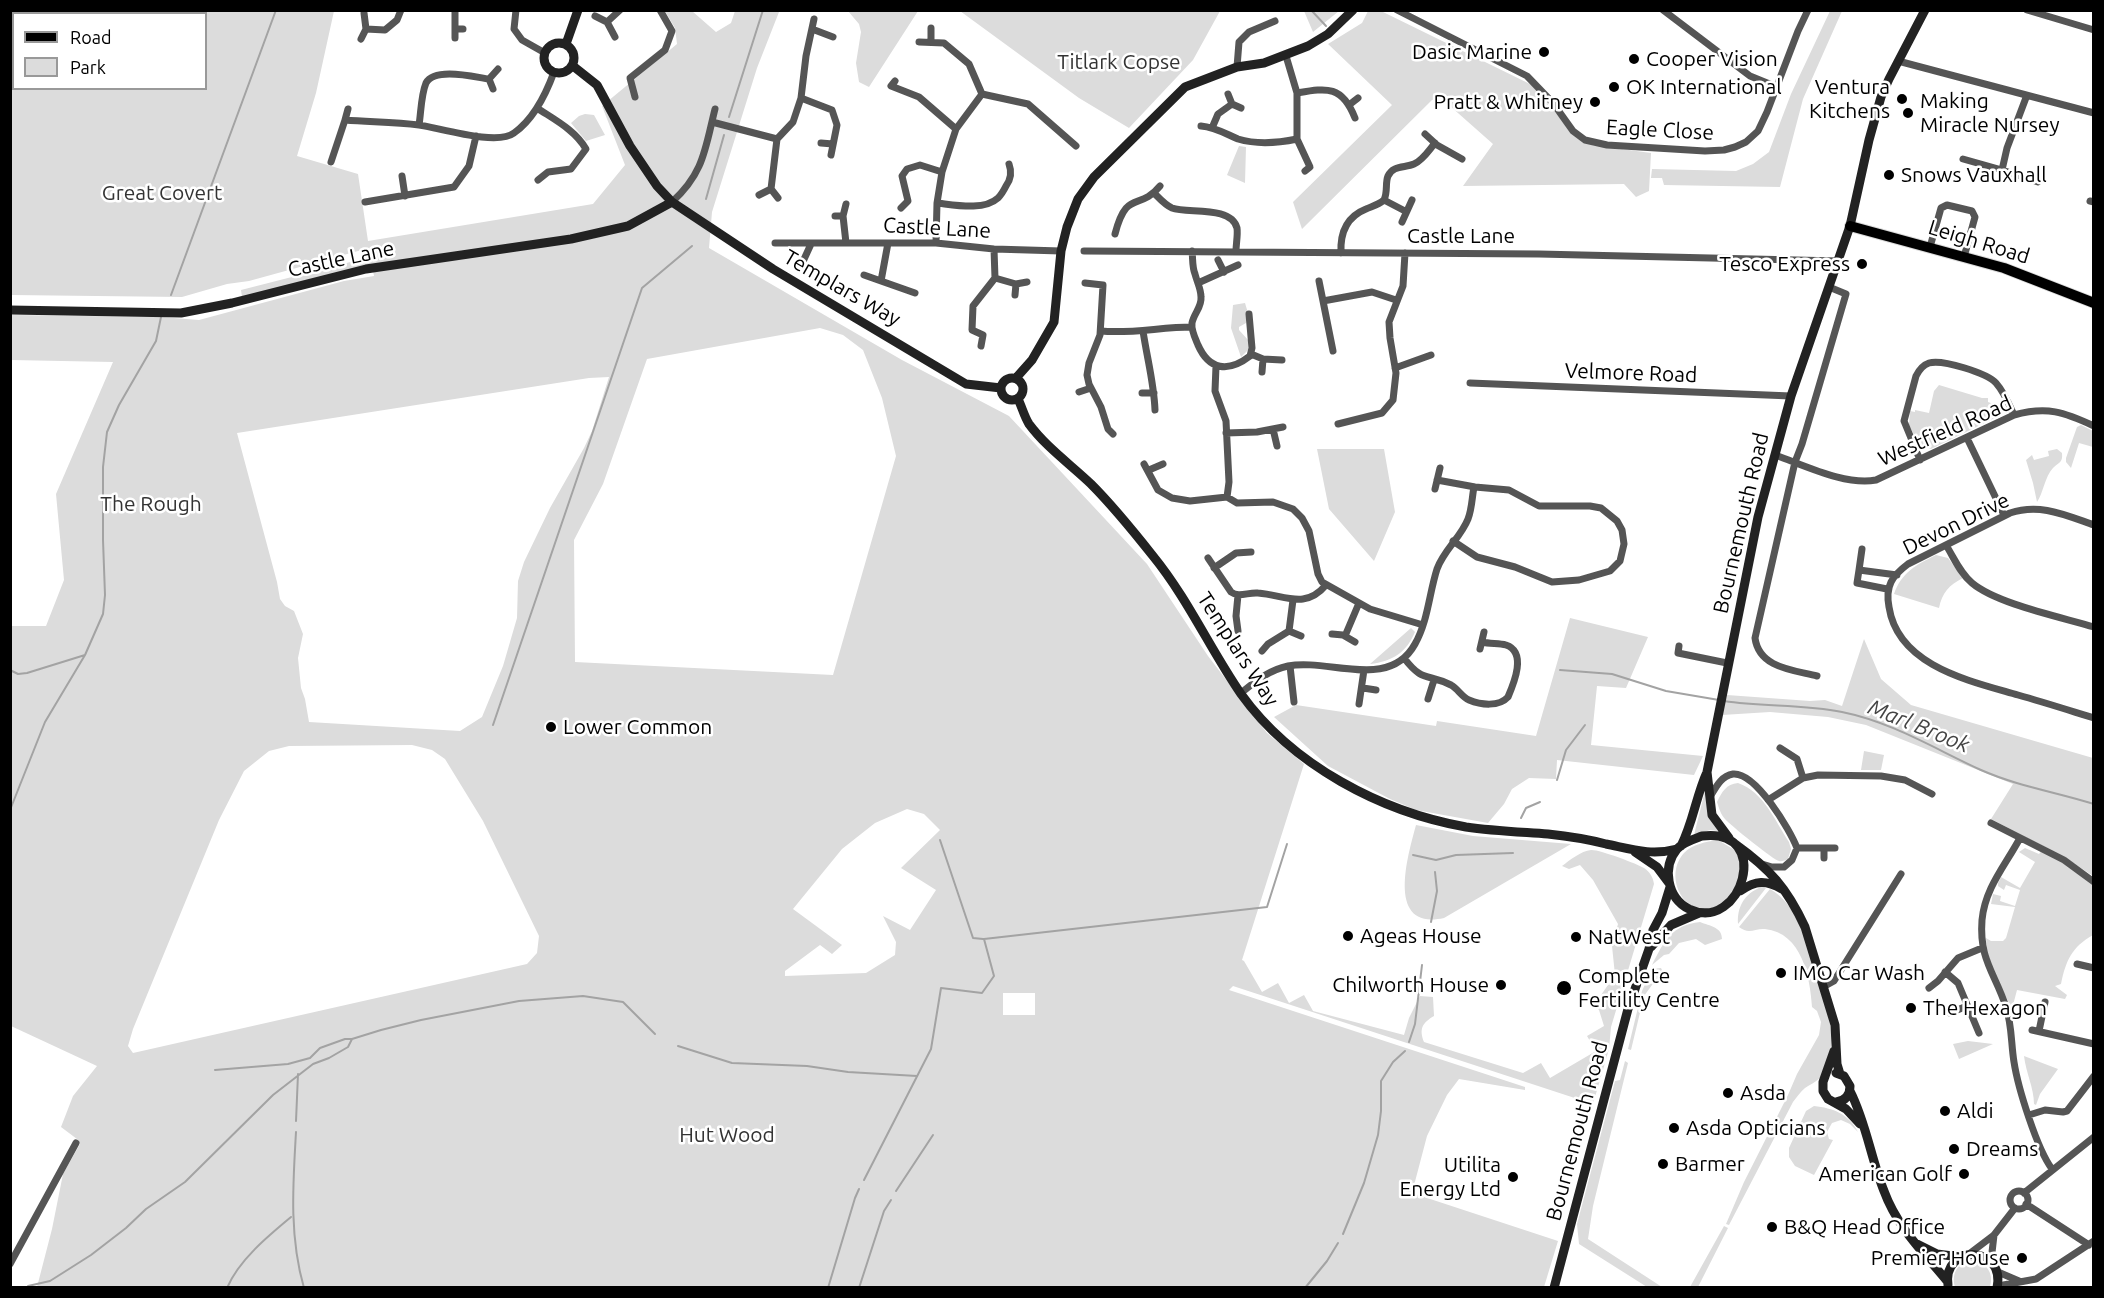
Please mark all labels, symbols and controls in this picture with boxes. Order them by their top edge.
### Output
legend [12,12,207,90]
text: Road [70,27,112,47]
place label: Dasic Marine [1412,39,1532,65]
marker: Dasic Marine [1537,45,1551,59]
place label: Cooper Vision [1646,46,1778,72]
park label: Titlark Copse [1057,49,1181,75]
marker: Cooper Vision [1627,52,1641,66]
text: Park [70,57,106,77]
place label: OK International [1626,74,1782,100]
place label: Ventura Kitchens [1809,74,1890,124]
marker: OK International [1607,80,1621,94]
place label: Making Miracle Nursey [1920,88,2060,138]
place label: Pratt & Whitney [1433,89,1583,115]
marker: Ventura Kitchens [1895,92,1909,106]
marker: Pratt & Whitney [1588,95,1602,109]
marker: Making Miracle Nursey [1901,106,1915,120]
street label: Eagle Close [1605,115,1715,145]
place label: Snows Vauxhall [1901,162,2047,188]
marker: Snows Vauxhall [1882,168,1896,182]
park label: Great Covert [102,180,222,206]
street label: Castle Lane [882,213,992,243]
street label: Leigh Road [1925,215,2033,269]
street label: Castle Lane [1407,223,1515,249]
street label: Castle Lane [286,235,396,283]
street label: Templars Way [779,244,905,332]
place label: Tesco Express [1719,251,1850,277]
marker: Tesco Express [1855,257,1869,271]
street label: Velmore Road [1564,358,1698,388]
street label: Westfield Road [1874,390,2016,472]
street label: Bournemouth Road [1708,430,1774,616]
street label: Devon Drive [1899,487,2013,561]
park label: The Rough [100,491,202,517]
street label: Templars Way [1192,587,1284,711]
water label: Marl Brook [1864,694,1974,758]
place label: Lower Common [563,714,712,740]
marker: Lower Common [544,720,558,734]
place label: Ageas House [1360,923,1482,949]
place label: NatWest [1588,924,1670,950]
marker: Ageas House [1341,929,1355,943]
marker: NatWest [1569,930,1583,944]
place label: IMO Car Wash [1793,960,1925,986]
place label: Complete Fertility Centre [1578,963,1720,1013]
marker: IMO Car Wash [1774,966,1788,980]
place label: Chilworth House [1332,972,1489,998]
marker: Chilworth House [1494,978,1508,992]
marker: Complete Fertility Centre [1555,979,1573,997]
place label: The Hexagon [1923,995,2047,1021]
marker: The Hexagon [1904,1001,1918,1015]
street label: Bournemouth Road [1541,1038,1613,1224]
place label: Asda [1740,1080,1786,1106]
marker: Asda [1721,1086,1735,1100]
place label: Aldi [1957,1098,1994,1124]
marker: Aldi [1938,1104,1952,1118]
place label: Asda Opticians [1686,1115,1826,1141]
marker: Asda Opticians [1667,1121,1681,1135]
park label: Hut Wood [679,1122,775,1148]
place label: Dreams [1966,1136,2038,1162]
marker: Dreams [1947,1142,1961,1156]
place label: Barmer [1675,1151,1745,1177]
place label: Utilita Energy Ltd [1400,1152,1501,1202]
marker: Barmer [1656,1157,1670,1171]
place label: American Golf [1819,1161,1952,1187]
marker: American Golf [1957,1167,1971,1181]
marker: Utilita Energy Ltd [1506,1170,1520,1184]
place label: B&Q Head Office [1784,1214,1945,1240]
marker: B&Q Head Office [1765,1220,1779,1234]
place label: Premier House [1871,1245,2010,1271]
marker: Premier House [2015,1251,2029,1265]

